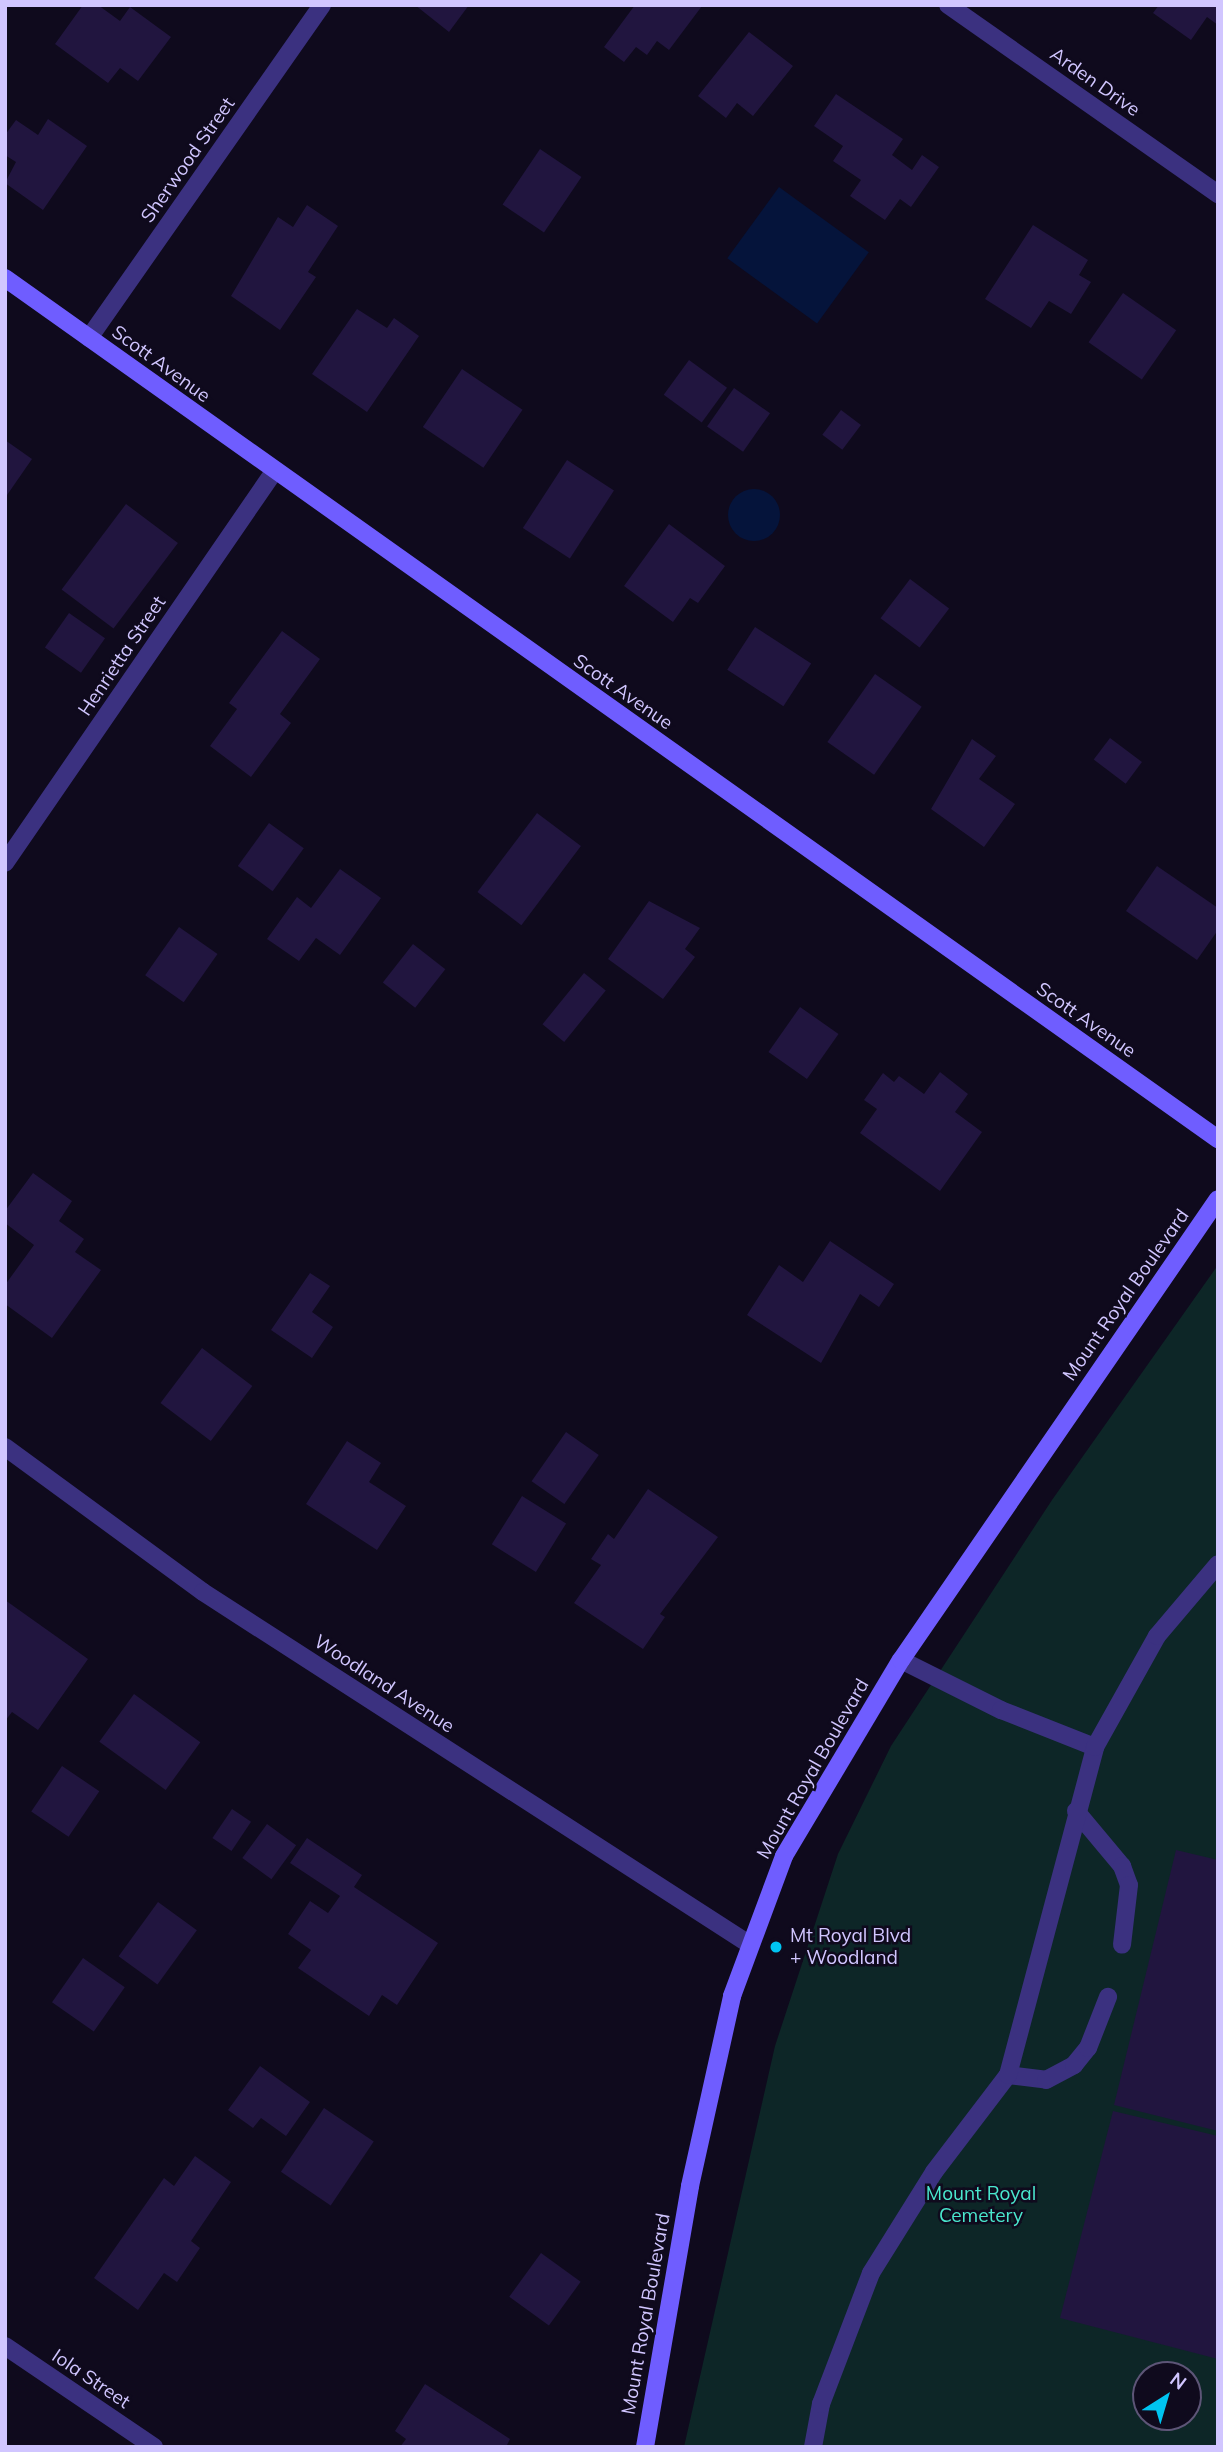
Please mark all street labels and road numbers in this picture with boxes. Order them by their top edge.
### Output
street label: Arden Drive [1046,43,1144,121]
street label: Sherwood Street [136,93,240,227]
street label: Scott Avenue [107,321,215,407]
street label: Henrietta Street [73,592,171,720]
street label: Scott Avenue [569,649,677,735]
street label: Scott Avenue [1032,977,1140,1063]
street label: Mount Royal Boulevard [1058,1205,1194,1385]
street label: Woodland Avenue [310,1630,458,1738]
street label: Mount Royal Boulevard [752,1675,874,1863]
street label: Mount Royal Boulevard [617,2211,675,2417]
street label: Iola Street [48,2345,134,2413]

